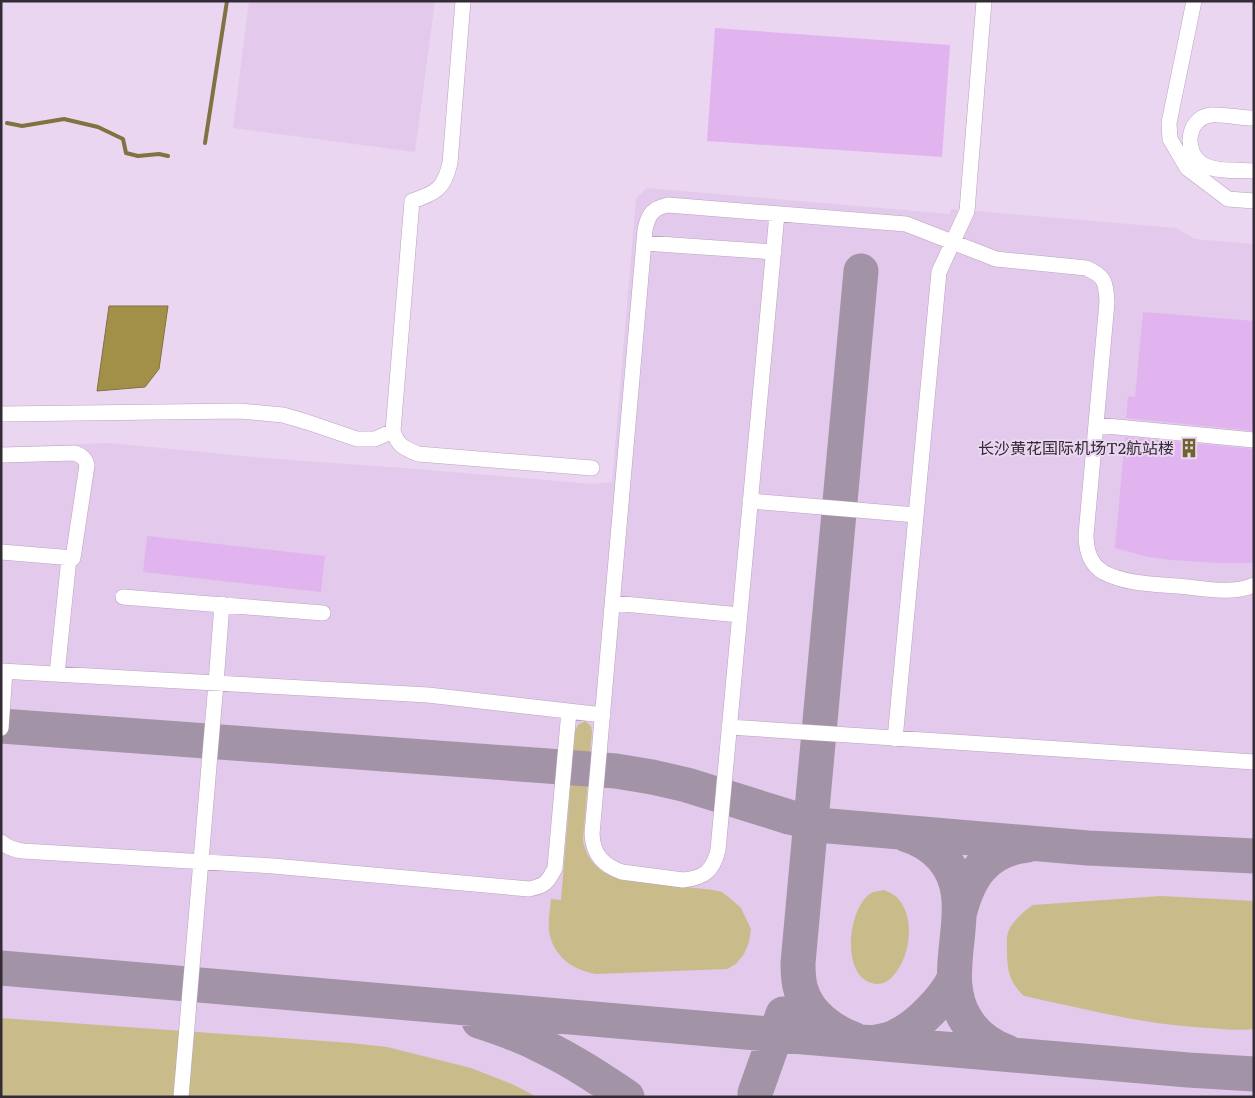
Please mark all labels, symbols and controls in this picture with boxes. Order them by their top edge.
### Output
place label: 长沙黄花国际机场T2航站楼 [978,435,1174,459]
building icon: 长沙黄花国际机场T2航站楼 [1178,437,1200,459]

